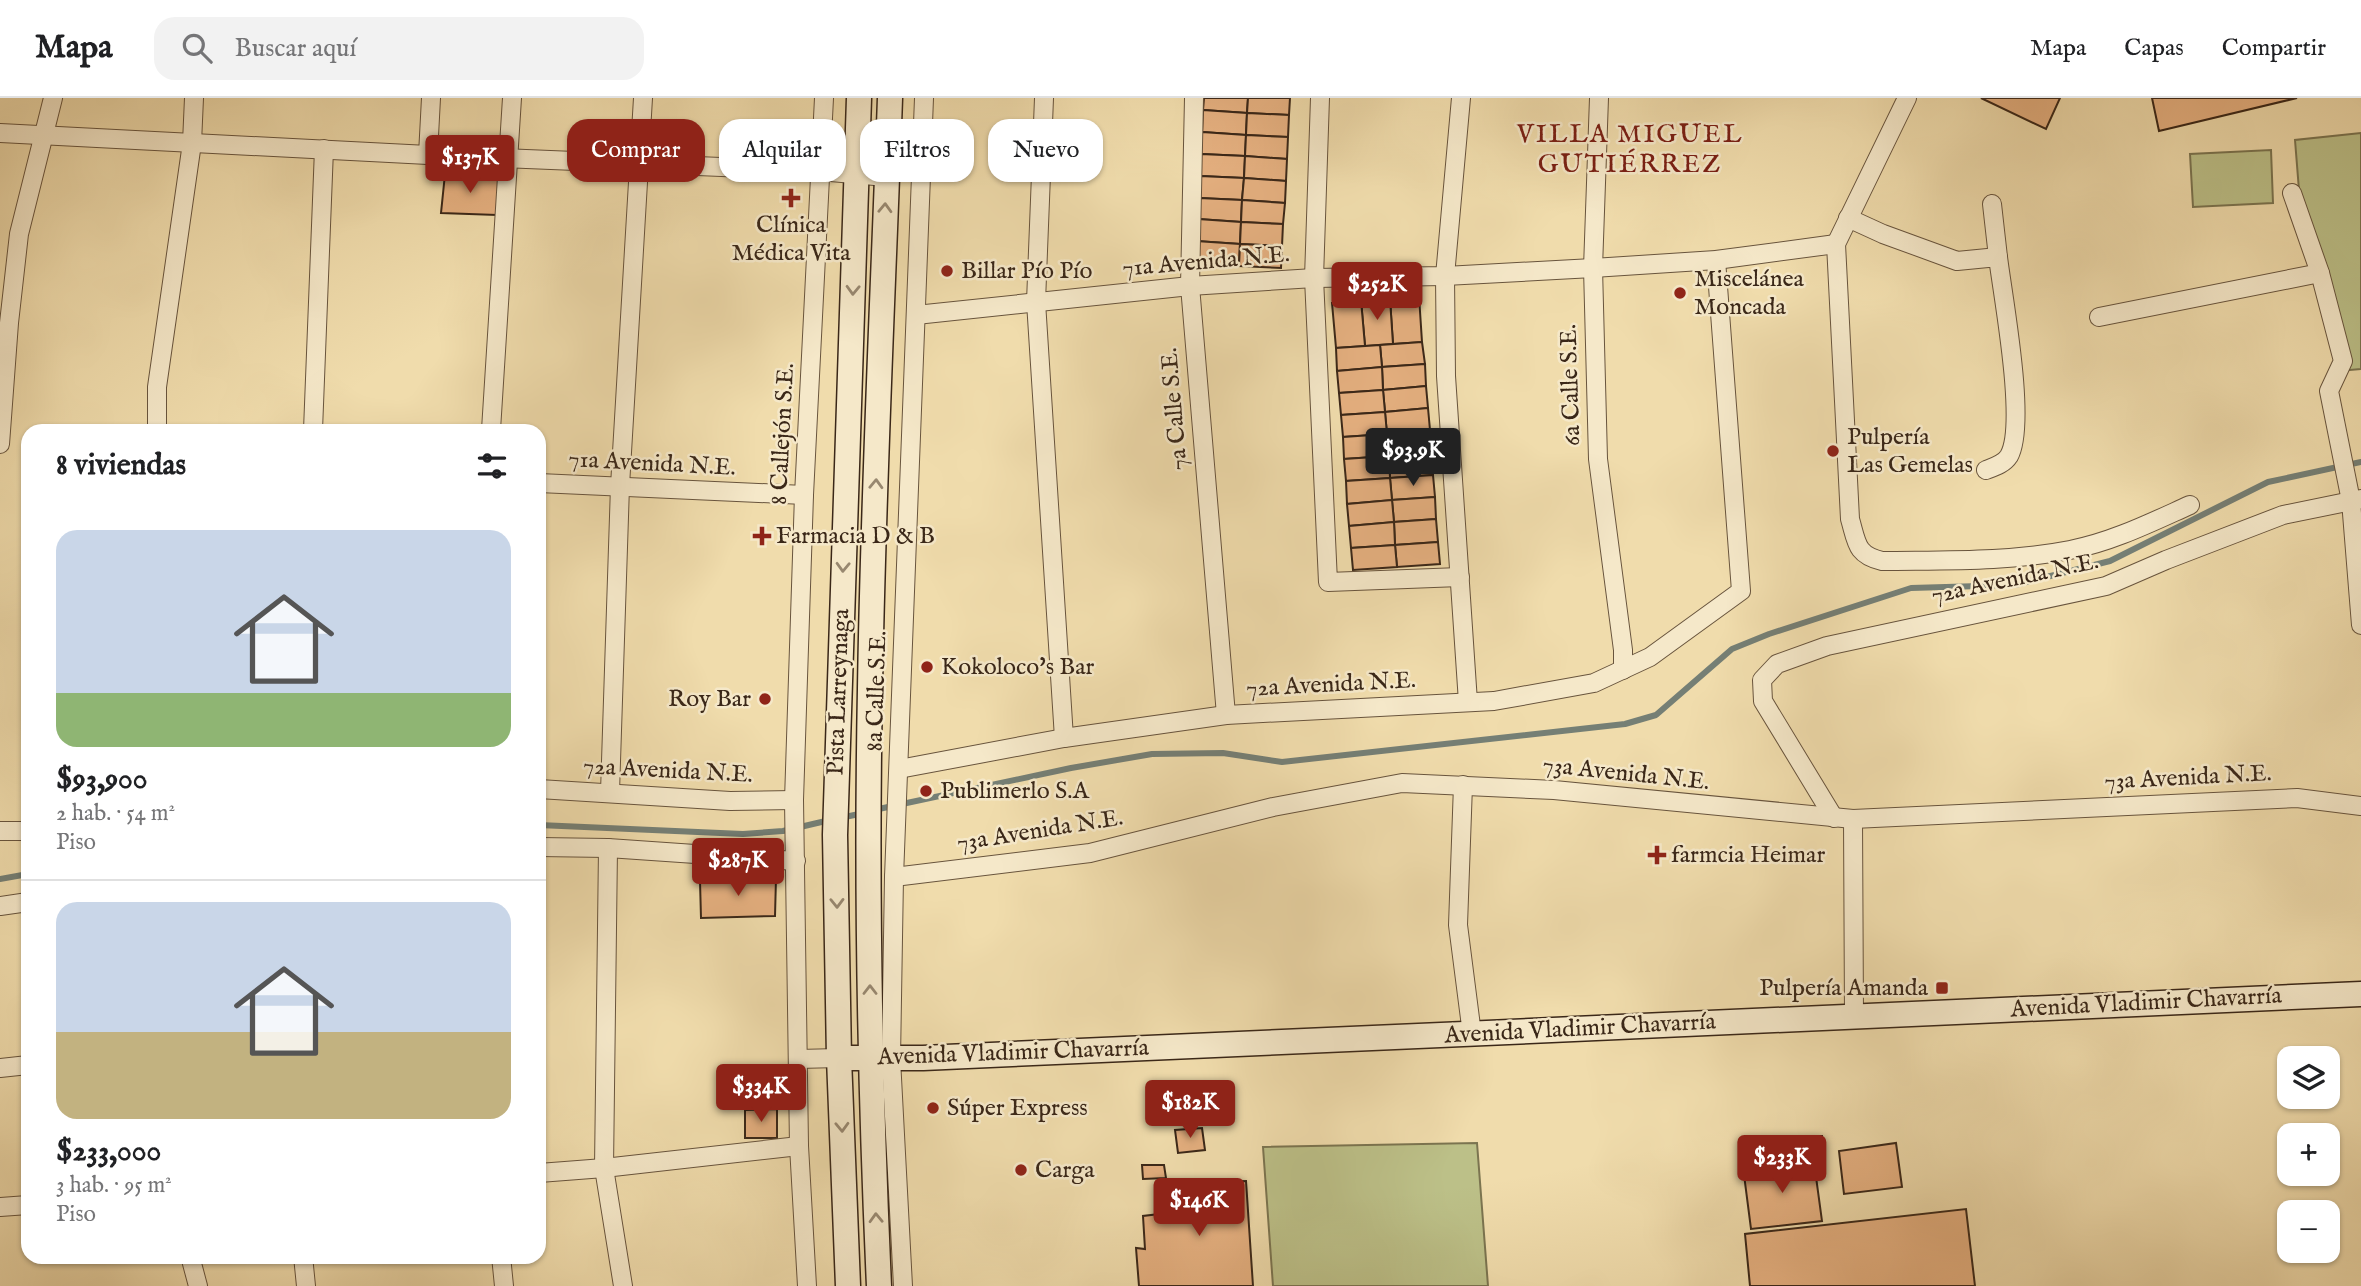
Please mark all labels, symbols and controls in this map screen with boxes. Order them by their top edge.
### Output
search box [154,17,644,80]
text: Mapa [35,27,112,69]
icon: search [178,29,216,67]
text: Buscar aquí [234,32,356,65]
text: Mapa [2030,33,2086,64]
text: Capas [2124,33,2184,64]
text: Compartir [2222,33,2326,64]
district label: VILLA MIGUEL GUTIÉRREZ [1516,118,1743,181]
chip: Comprar [567,119,705,182]
chip: Alquilar [719,119,846,182]
chip: Filtros [860,119,974,182]
chip: Nuevo [988,119,1103,182]
pin: $137K [421,136,519,195]
text: $137K [441,143,499,172]
marker: Clínica Médica Vita [781,188,801,208]
one-way arrow [877,202,892,213]
place label: Clínica Médica Vita [731,210,851,269]
street label: 71a Avenida N.E. [1121,239,1291,285]
place label: Billar Pío Pío [961,256,1092,287]
pin: $252K [1328,262,1426,322]
marker: Billar Pío Pío [939,263,955,279]
place label: Miscelánea Moncada [1694,264,1804,323]
text: $252K [1347,270,1407,299]
marker: Miscelánea Moncada [1672,285,1688,301]
one-way arrow [845,286,861,296]
street label: 6a Calle S.E. [1553,324,1589,446]
street label: 7a Calle S.E. [1154,346,1196,472]
street label: 8 Callejón S.E. [764,362,802,506]
place label: Pulpería Las Gemelas [1847,422,1973,481]
pin: $93.9K [1356,428,1470,488]
text: $93.9K [1382,436,1444,465]
marker: Pulpería Las Gemelas [1825,443,1841,459]
street label: 71a Avenida N.E. [568,444,736,484]
text: 8 viviendas [56,447,186,485]
icon: filters [473,447,511,485]
one-way arrow [868,479,884,489]
place label: Farmacia D & B [776,521,935,552]
marker: Farmacia D & B [754,528,770,544]
street label: 72a Avenida N.E. [1929,546,2101,612]
one-way arrow [835,562,851,572]
icon: home [221,576,347,702]
street label: Pista Larreynaga [821,607,857,776]
street label: 8a Calle S.E. [859,630,895,752]
place label: Kokoloco's Bar [941,652,1095,683]
marker: Kokoloco's Bar [919,659,935,675]
street label: 72a Avenida N.E. [1245,665,1417,705]
place label: Roy Bar [668,684,751,715]
marker: Roy Bar [757,691,773,707]
street label: 73a Avenida N.E. [1541,750,1711,798]
street label: 72a Avenida N.E. [582,751,754,791]
street label: 73a Avenida N.E. [2104,758,2272,798]
text: $93,900 [56,761,147,799]
place label: Publimerlo S.A [940,776,1090,807]
marker: Publimerlo S.A [918,783,934,799]
text: 2 hab. · 54 m² [56,799,175,828]
street label: 73a Avenida N.E. [955,803,1125,859]
text: Piso [56,828,96,857]
pin: $287K [689,838,787,898]
place label: farmcia Heimar [1671,840,1825,871]
text: $287K [708,846,768,875]
marker: farmcia Heimar [1649,847,1665,863]
one-way arrow [829,898,844,909]
icon: home [221,948,347,1074]
place label: Pulpería Amanda [1759,973,1929,1004]
marker: Pulpería Amanda [1934,980,1950,996]
street label: Avenida Vladimir Chavarría [2009,980,2283,1026]
one-way arrow [862,985,878,995]
street label: Avenida Vladimir Chavarría [1443,1006,1717,1052]
street label: Avenida Vladimir Chavarría [876,1033,1150,1073]
map controls [2277,1046,2340,1263]
button: layers [2277,1046,2340,1109]
pin: $334K [712,1065,810,1124]
text: $334K [732,1072,790,1101]
pin: $182K [1141,1080,1239,1140]
text: $182K [1161,1088,1219,1117]
place label: Súper Express [947,1093,1088,1124]
marker: Súper Express [925,1100,941,1116]
one-way arrow [834,1121,849,1132]
button: + [2277,1123,2340,1186]
text: $233,000 [56,1133,161,1171]
pin: $233K [1733,1136,1831,1195]
text: $233K [1753,1143,1811,1172]
place label: Carga [1035,1155,1095,1186]
marker: Carga [1013,1162,1029,1178]
text: 3 hab. · 95 m² [56,1171,172,1200]
pin: $146K [1150,1178,1248,1238]
text: $146K [1170,1186,1228,1215]
text: Piso [56,1200,96,1229]
button: − [2277,1200,2340,1263]
one-way arrow [868,1212,884,1223]

